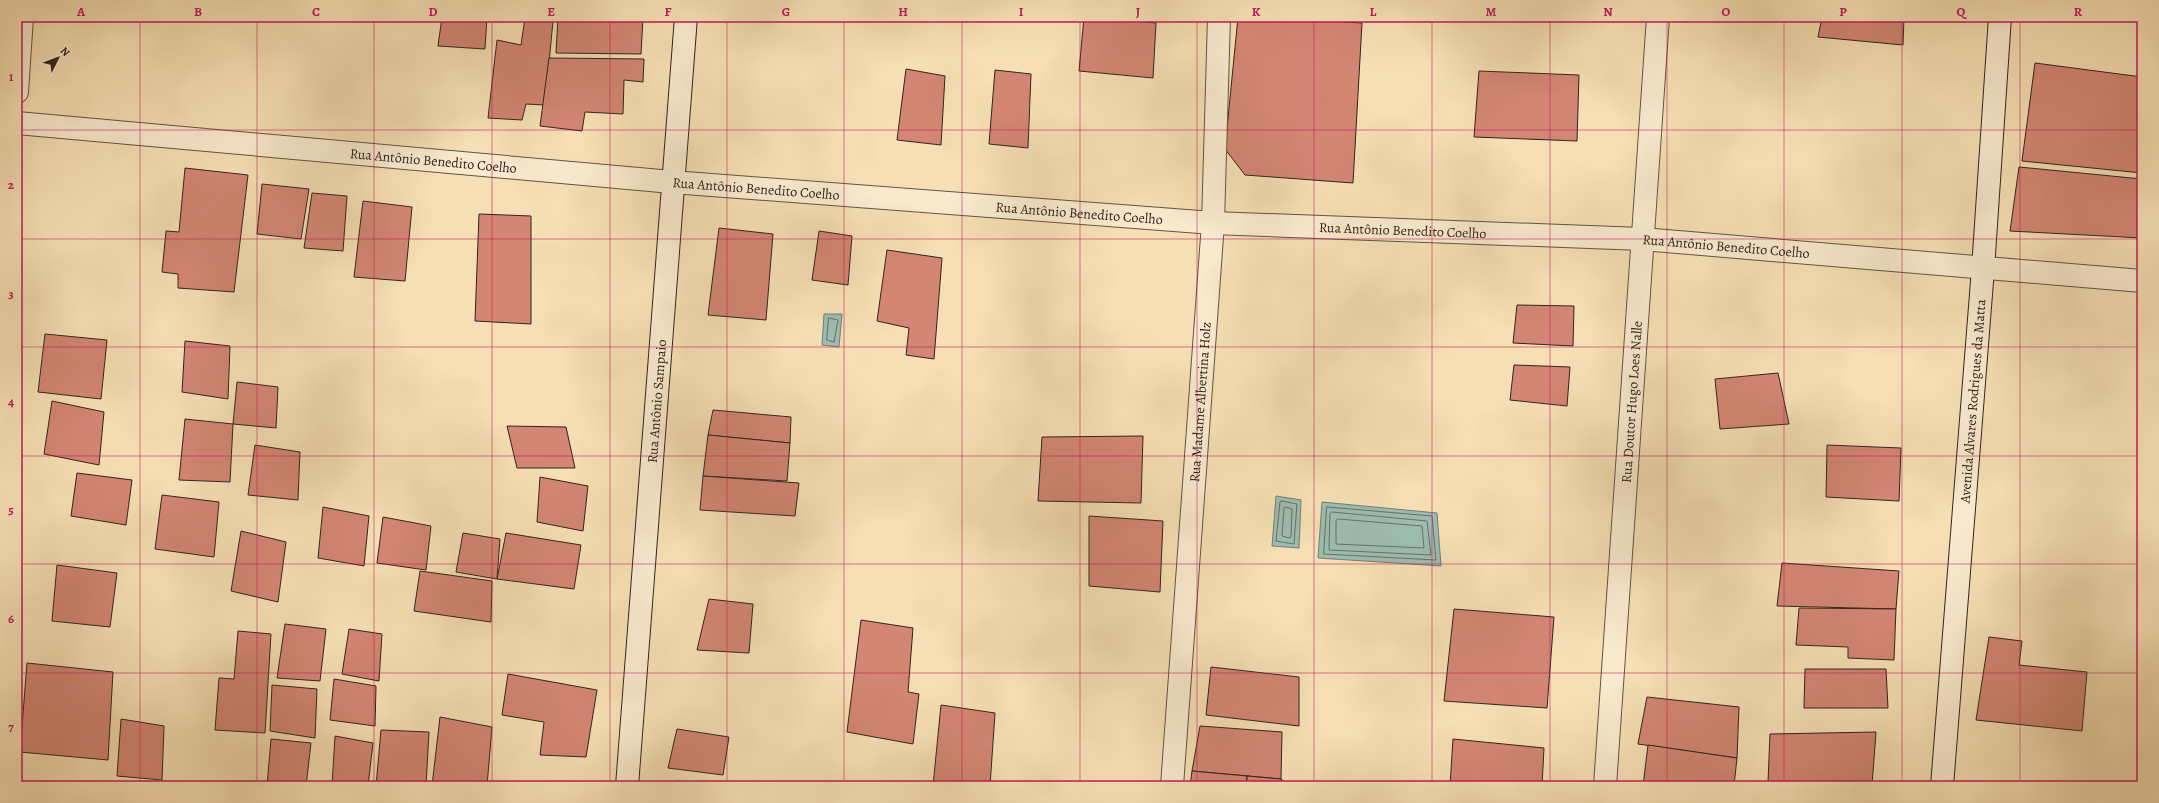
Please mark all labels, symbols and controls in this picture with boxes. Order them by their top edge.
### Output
text: A [76,3,86,20]
text: B [194,3,202,20]
text: C [312,3,320,20]
text: D [428,3,438,20]
text: E [547,3,555,20]
text: F [665,3,672,20]
text: G [782,3,790,20]
text: H [898,3,908,20]
text: I [1019,3,1024,20]
text: J [1136,3,1140,20]
text: K [1252,3,1261,20]
text: L [1370,3,1377,20]
text: M [1486,3,1497,20]
text: N [1603,3,1613,20]
text: O [1722,3,1731,20]
text: P [1839,3,1847,20]
text: Q [1957,3,1968,20]
text: R [2074,3,2083,20]
north arrow [38,38,78,78]
text: N [57,44,73,60]
text: 1 [9,68,14,85]
street label: Rua Antônio Benedito Coelho [349,144,518,177]
street label: Rua Antônio Benedito Coelho [672,173,840,204]
text: 2 [8,176,15,193]
street label: Rua Antônio Benedito Coelho [995,197,1163,229]
street label: Rua Antônio Benedito Coelho [1319,217,1487,243]
street label: Rua Antônio Benedito Coelho [1642,230,1811,263]
text: 3 [8,285,14,302]
street label: Avenida Alvares Rodrigues da Matta [1955,298,1990,505]
street label: Rua Doutor Hugo Loes Nalle [1616,320,1647,484]
street label: Rua Madame Albertina Holz [1185,321,1215,483]
street label: Rua Antônio Sampaio [642,339,671,464]
text: 4 [8,393,14,410]
text: 5 [8,501,14,518]
text: 6 [8,610,14,627]
text: 7 [8,718,14,735]

